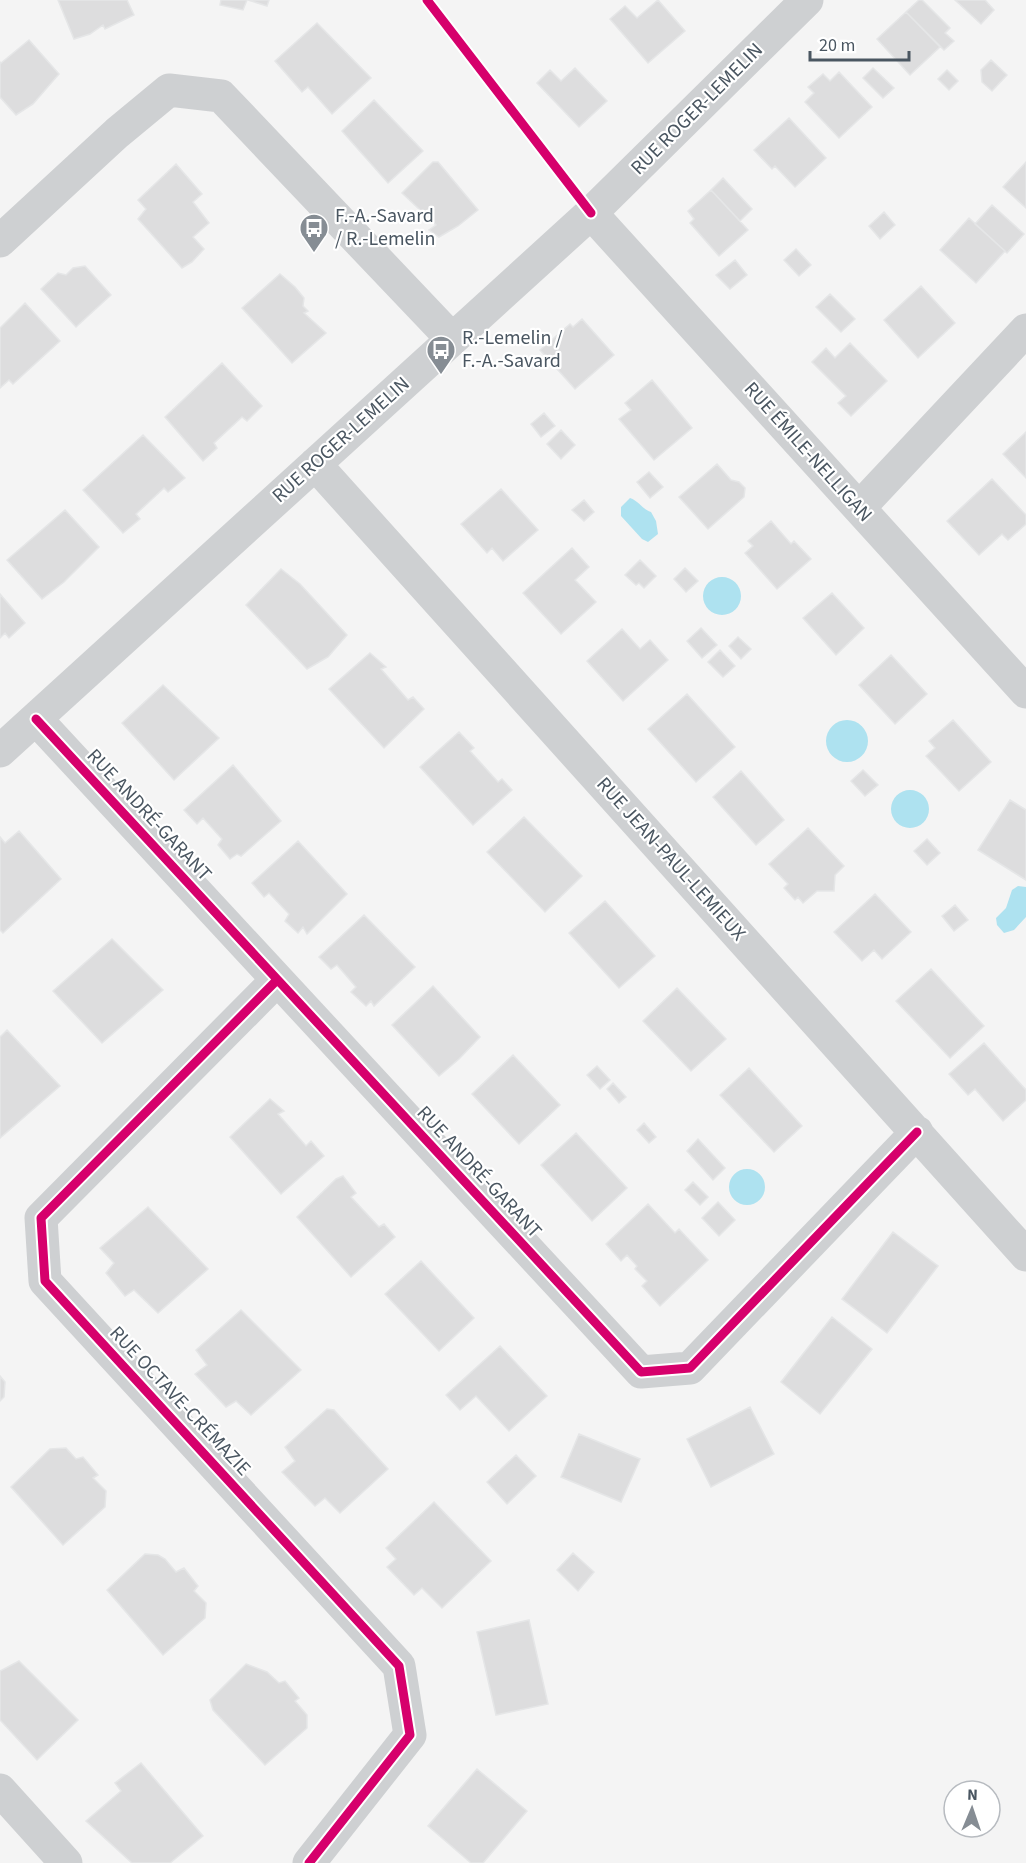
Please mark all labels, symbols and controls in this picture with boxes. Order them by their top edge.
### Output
scale bar [810,24,909,62]
text: 20 m [819,33,855,58]
street label: RUE ROGER-LEMELIN [625,37,769,181]
place label: F.-A.-Savard / R.-Lemelin [335,202,435,253]
bus stop icon: F.-A.-Savard / R.-Lemelin [298,212,330,254]
place label: R.-Lemelin / F.-A.-Savard [462,324,562,375]
bus stop icon: R.-Lemelin / F.-A.-Savard [425,334,457,376]
street label: RUE ROGER-LEMELIN [266,371,416,509]
street label: RUE ÉMILE-NELLIGAN [737,376,879,528]
street label: RUE ANDRÉ-GARANT [80,743,218,888]
street label: RUE JEAN-PAUL-LEMIEUX [590,771,752,947]
street label: RUE ANDRÉ-GARANT [410,1100,548,1245]
street label: RUE OCTAVE-CRÉMAZIE [103,1320,257,1482]
north arrow [942,1779,1002,1839]
text: N [967,1784,978,1806]

